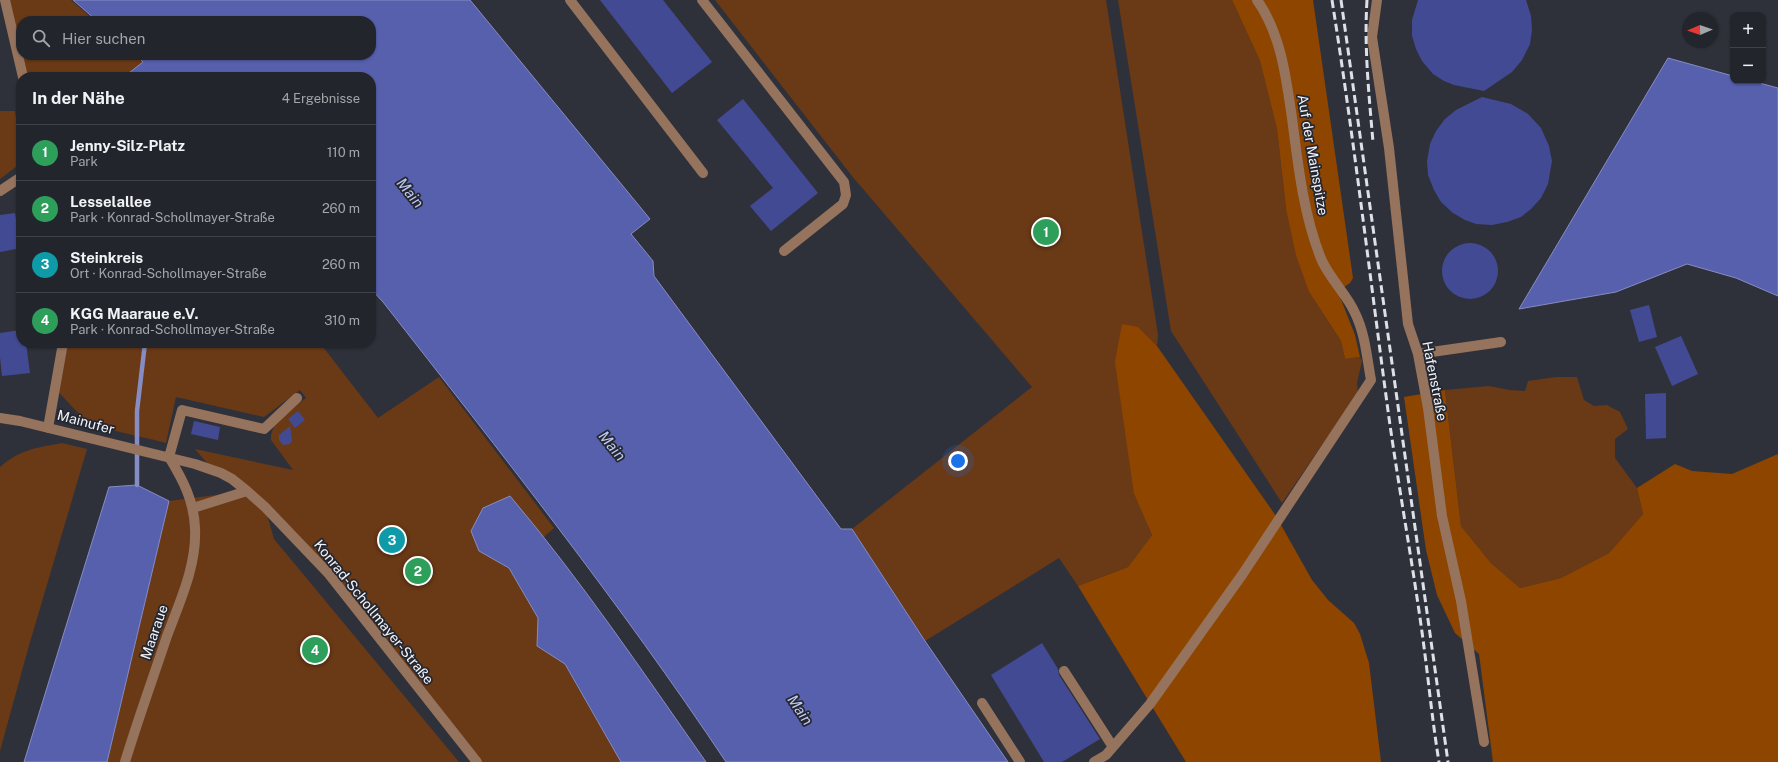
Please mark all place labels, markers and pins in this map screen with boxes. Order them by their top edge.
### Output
pin: 1 [1033,217,1059,247]
pin: 3 [379,525,405,555]
pin: 2 [405,556,431,586]
pin: 4 [302,635,328,665]

